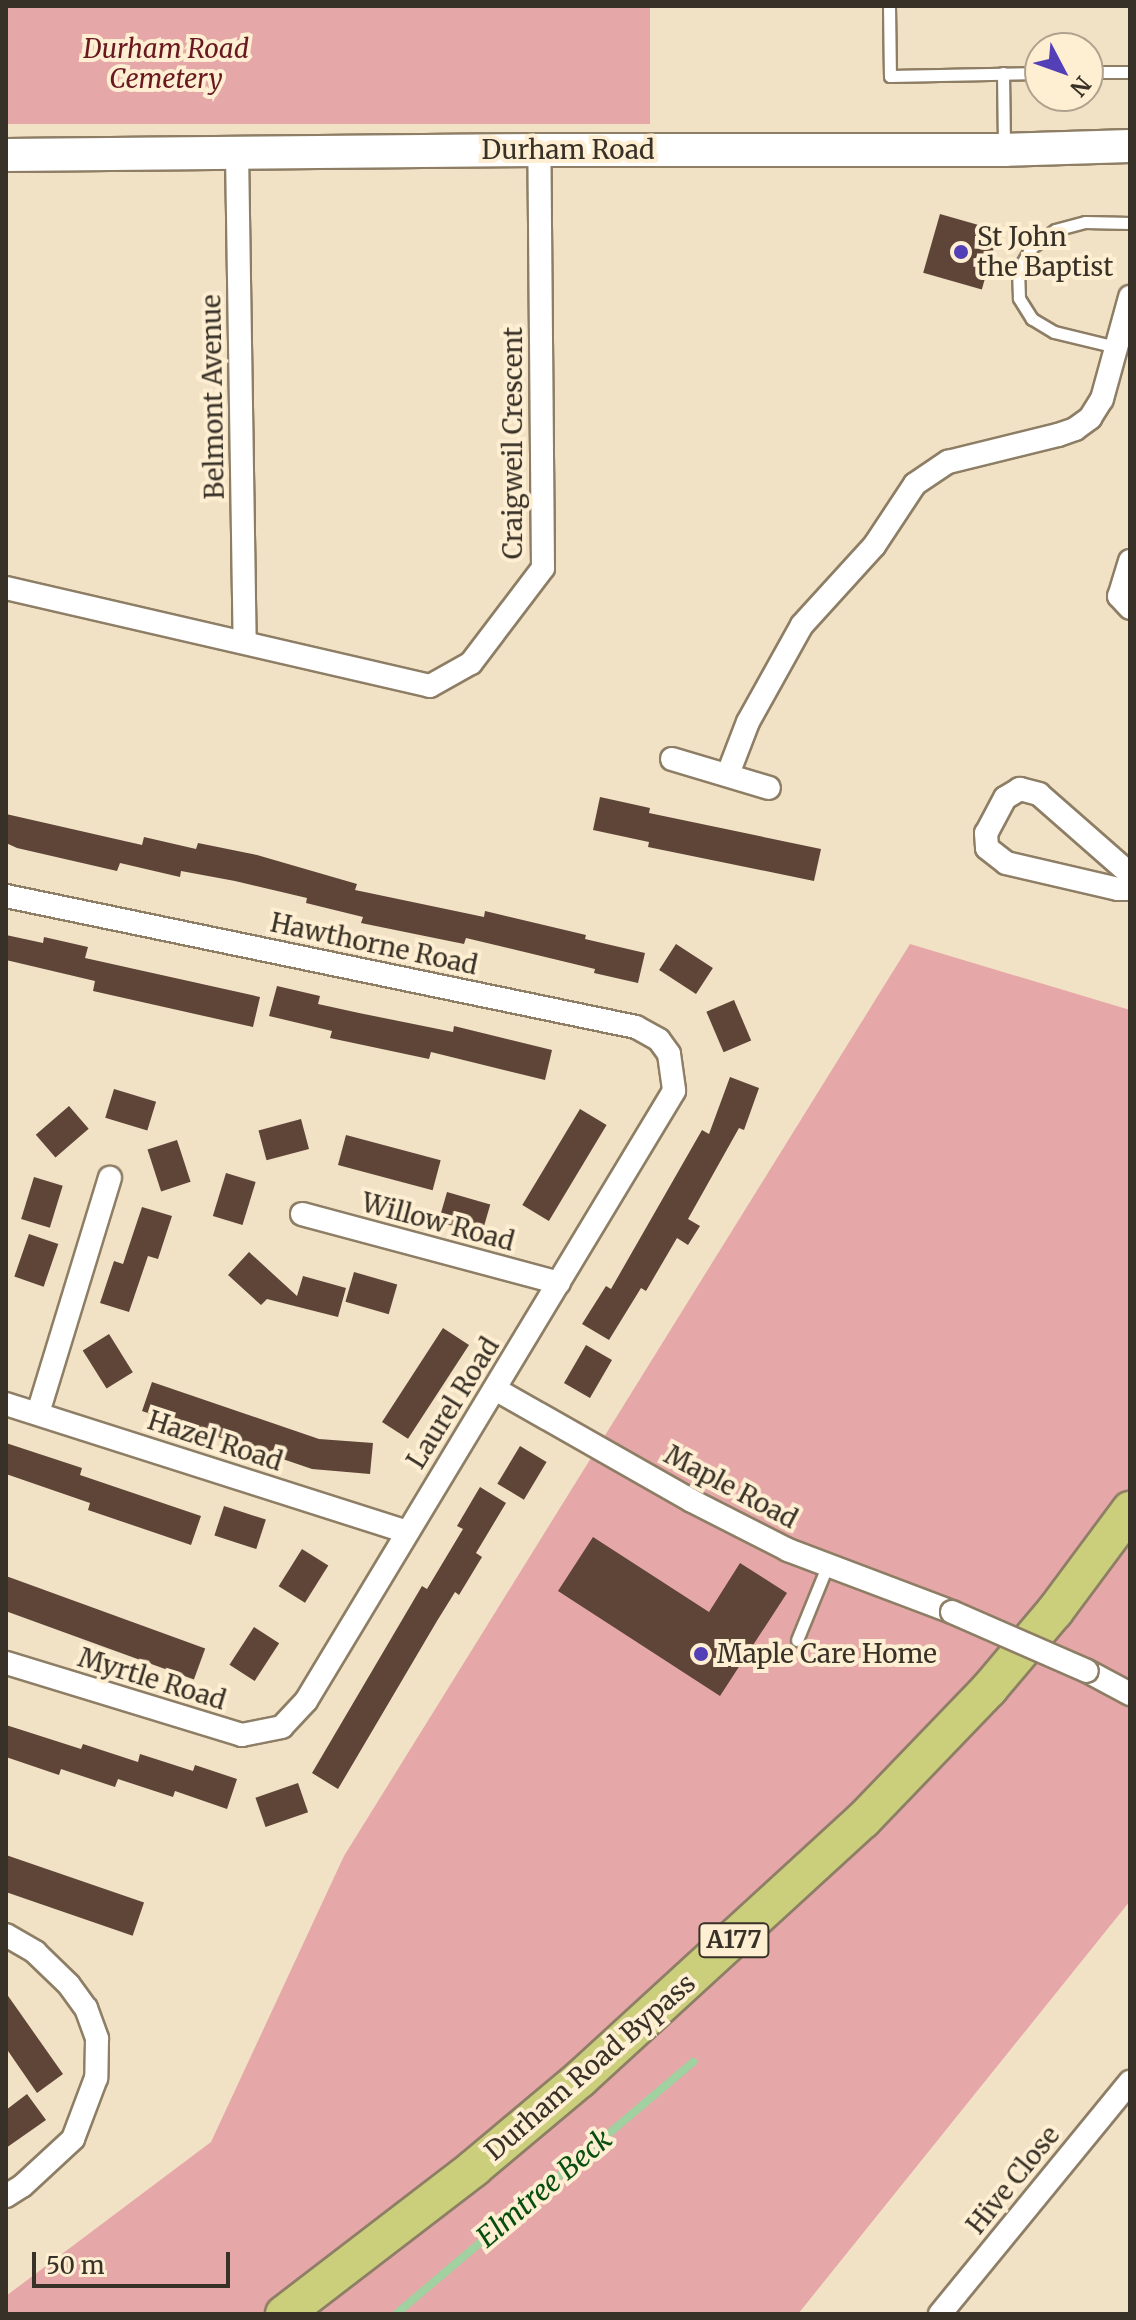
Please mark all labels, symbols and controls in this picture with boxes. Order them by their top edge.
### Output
north arrow [1024,32,1104,112]
park label: Durham Road Cemetery [83,33,249,94]
text: N [1064,71,1097,102]
street label: Durham Road [481,134,655,166]
place label: St John the Baptist [977,221,1113,282]
marker: St John the Baptist [952,243,970,261]
street label: Belmont Avenue [196,294,230,500]
street label: Craigweil Crescent [497,327,529,559]
street label: Hawthorne Road [268,907,480,981]
street label: Willow Road [358,1187,518,1257]
street label: Laurel Road [400,1332,506,1474]
street label: Hazel Road [144,1405,286,1477]
street label: Maple Road [659,1439,803,1535]
place label: Maple Care Home [717,1638,937,1670]
street label: Myrtle Road [74,1642,230,1716]
marker: Maple Care Home [692,1645,710,1663]
road number: A177 [698,1920,770,1960]
street label: Durham Road Bypass [479,1967,701,2167]
street label: Hive Close [960,2120,1066,2240]
water label: Elmtree Beck [470,2122,618,2254]
scale bar [36,2236,234,2286]
text: 50 m [46,2250,105,2281]

